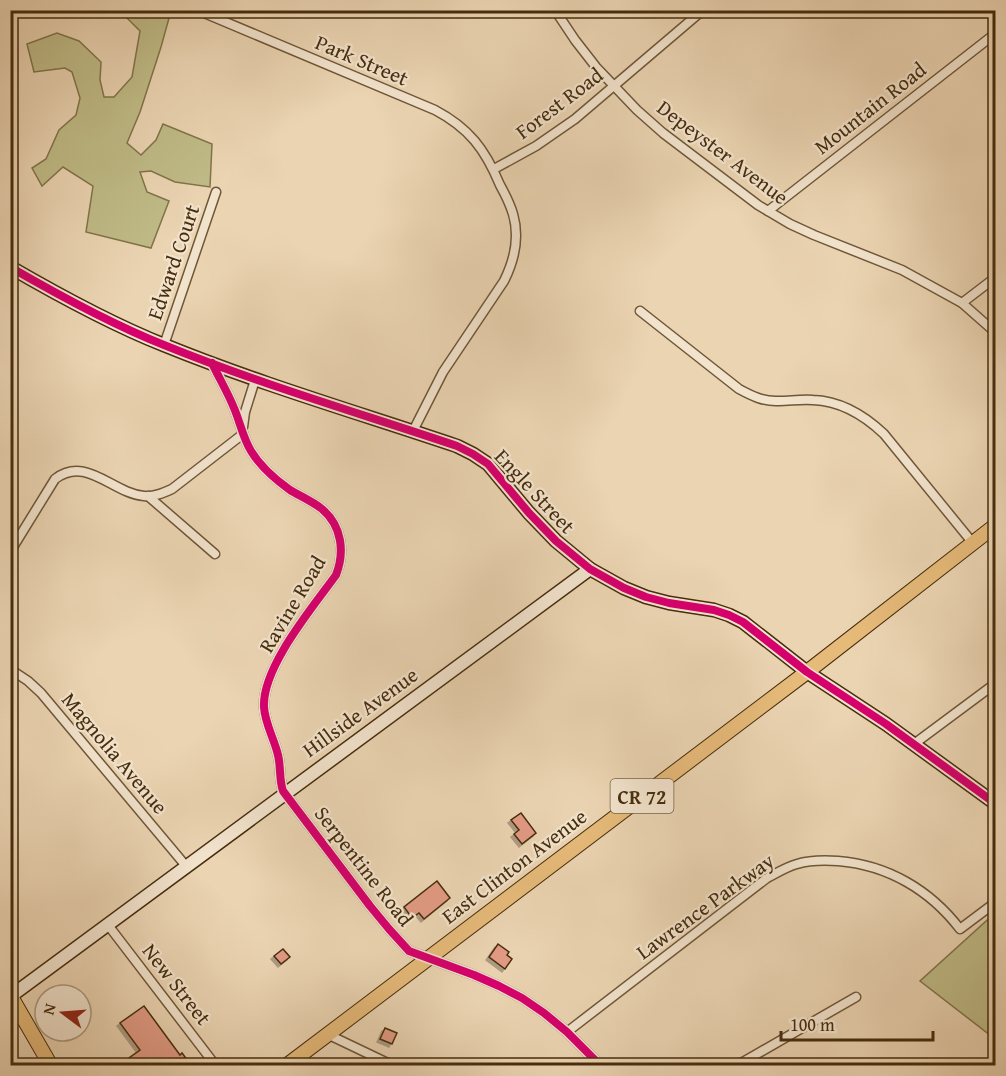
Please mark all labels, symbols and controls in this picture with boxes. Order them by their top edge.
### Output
street label: Park Street [311,27,414,94]
street label: Mountain Road [807,54,933,162]
street label: Forest Road [509,59,610,146]
street label: Depeyster Avenue [651,92,795,212]
street label: Edward Court [139,200,207,324]
street label: Engle Street [487,442,583,541]
street label: Ravine Road [251,549,334,658]
street label: Hillside Avenue [296,659,424,765]
street label: Magnolia Avenue [55,685,175,821]
road number: CR 72 [610,779,674,813]
street label: Serpentine Road [307,799,421,933]
street label: East Clinton Avenue [435,801,593,931]
street label: Lawrence Parkway [630,845,781,967]
street label: New Street [135,937,219,1032]
north arrow [33,983,93,1043]
text: N [36,1000,62,1017]
scale bar [781,1004,932,1042]
text: 100 m [790,1011,835,1038]

